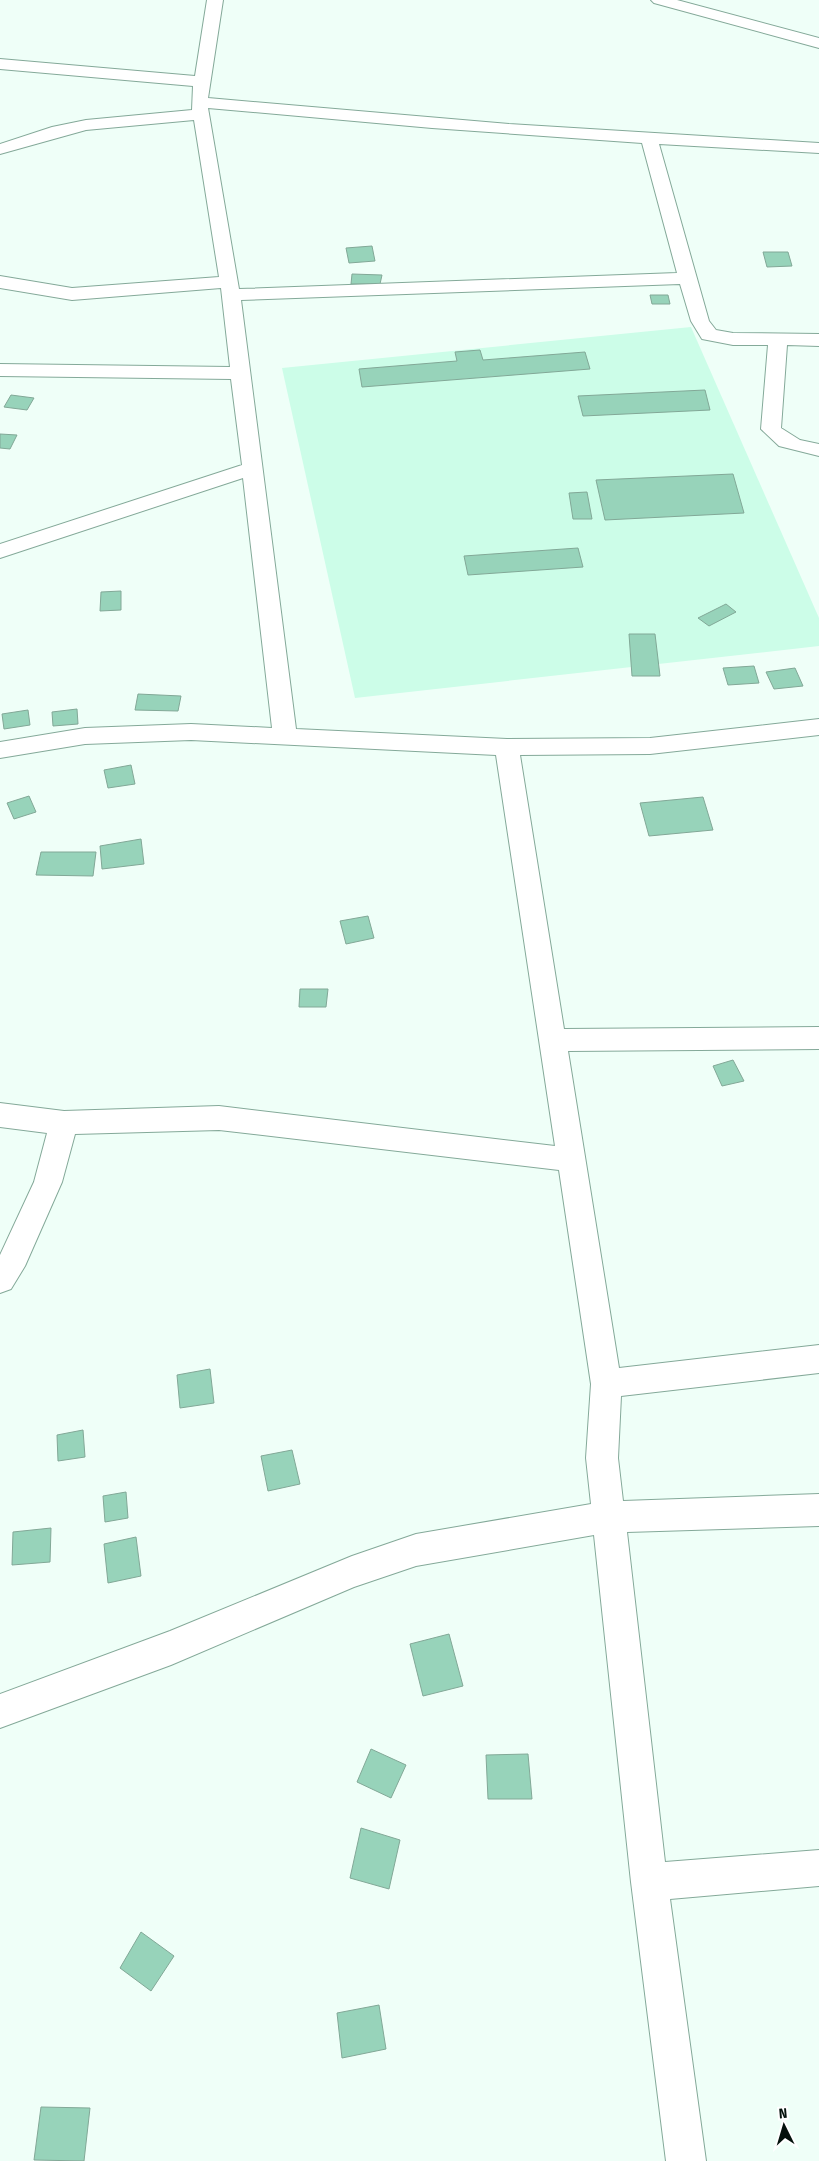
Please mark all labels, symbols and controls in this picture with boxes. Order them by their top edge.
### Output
north arrow [759,2101,809,2151]
text: N [778,2105,788,2122]

